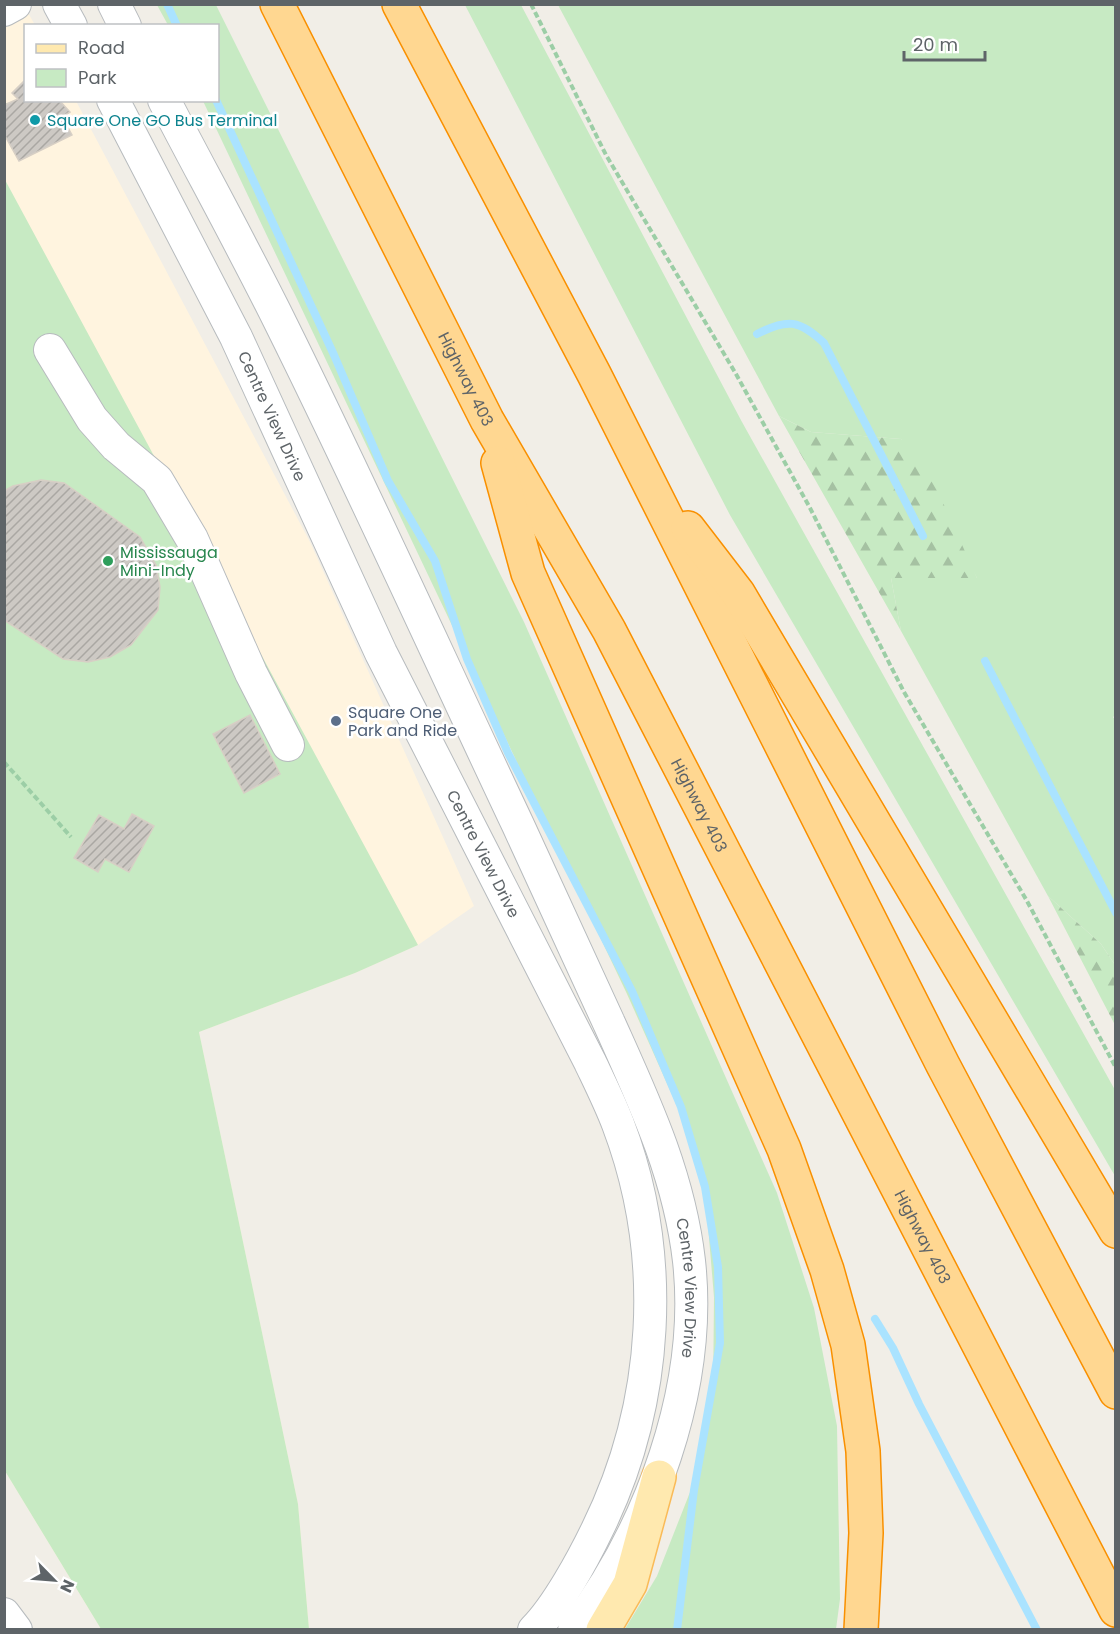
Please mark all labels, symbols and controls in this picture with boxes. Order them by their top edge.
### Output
legend [24,24,219,102]
scale bar [904,24,985,62]
text: 20 m [913,32,958,57]
text: Road [78,35,125,60]
text: Park [78,65,117,90]
place label: Square One GO Bus Terminal [47,109,277,132]
marker: Square One GO Bus Terminal [28,113,42,127]
street label: Highway 403 [432,328,499,431]
street label: Centre View Drive [232,348,312,485]
place label: Mississauga Mini-Indy [120,541,218,582]
marker: Mississauga Mini-Indy [101,554,115,568]
place label: Square One Park and Ride [348,701,457,742]
marker: Square One Park and Ride [329,714,343,728]
street label: Highway 403 [665,754,733,856]
street label: Centre View Drive [441,786,525,922]
street label: Highway 403 [889,1186,956,1288]
street label: Centre View Drive [670,1216,702,1359]
north arrow [24,1550,84,1610]
text: N [54,1576,80,1596]

